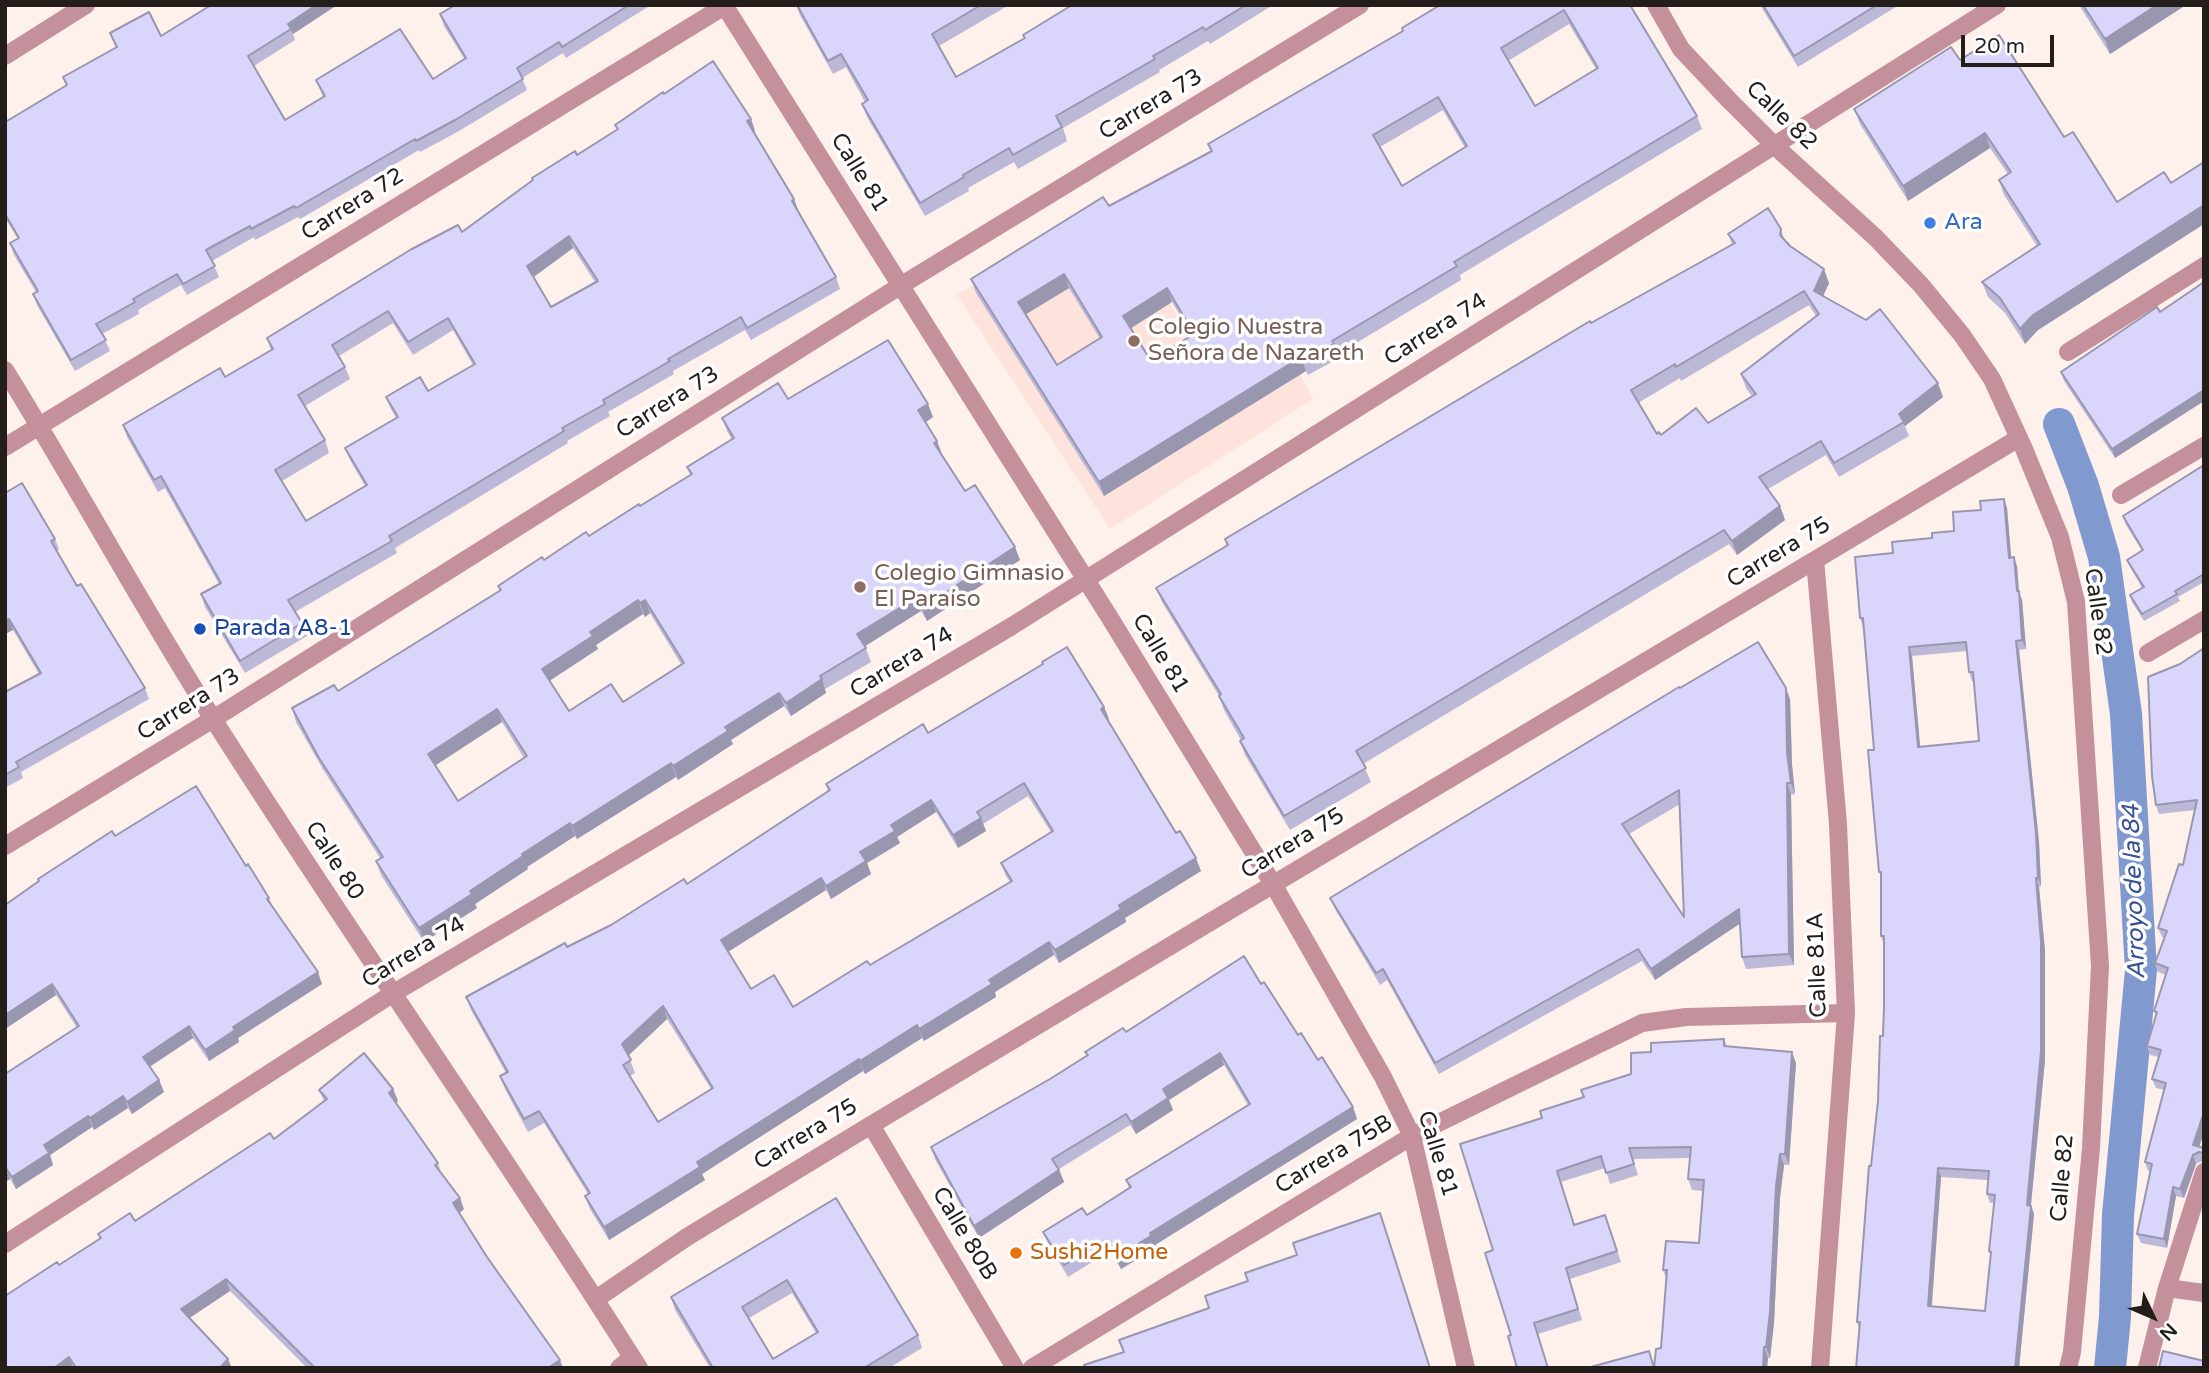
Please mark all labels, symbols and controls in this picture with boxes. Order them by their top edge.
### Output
scale bar [1964,21,2057,65]
text: 20 m [1974,34,2025,59]
street label: Carrera 73 [1094,63,1208,147]
street label: Calle 82 [1740,75,1822,157]
street label: Calle 81 [824,128,894,218]
street label: Carrera 72 [297,163,409,247]
place label: Ara [1944,209,1983,237]
marker: Ara [1922,215,1938,231]
street label: Carrera 74 [1380,288,1492,372]
place label: Colegio Nuestra Señora de Nazareth [1148,314,1364,368]
marker: Colegio Nuestra Señora de Nazareth [1126,333,1142,349]
street label: Carrera 73 [612,361,724,445]
street label: Carrera 75 [1722,511,1836,595]
place label: Colegio Gimnasio El Paraíso [874,560,1064,614]
street label: Calle 82 [2077,566,2117,658]
marker: Colegio Gimnasio El Paraíso [852,579,868,595]
street label: Calle 81 [1125,609,1195,699]
place label: Parada A8-1 [214,615,352,643]
marker: Parada A8-1 [192,621,208,637]
street label: Carrera 74 [845,621,959,705]
street label: Carrera 73 [133,663,245,747]
street label: Carrera 75 [1236,802,1350,886]
water label: Arroyo de la 84 [2118,804,2152,980]
street label: Calle 80 [298,816,370,906]
street label: Carrera 74 [357,911,471,995]
street label: Calle 81A [1802,912,1834,1018]
street label: Carrera 75 [749,1093,863,1177]
street label: Calle 81 [1411,1108,1463,1200]
street label: Carrera 75B [1270,1109,1398,1201]
street label: Calle 82 [2045,1133,2081,1223]
street label: Calle 80B [925,1182,1003,1286]
place label: Sushi2Home [1030,1239,1168,1267]
marker: Sushi2Home [1008,1245,1024,1261]
north arrow [2118,1282,2188,1352]
text: N [2155,1318,2181,1345]

